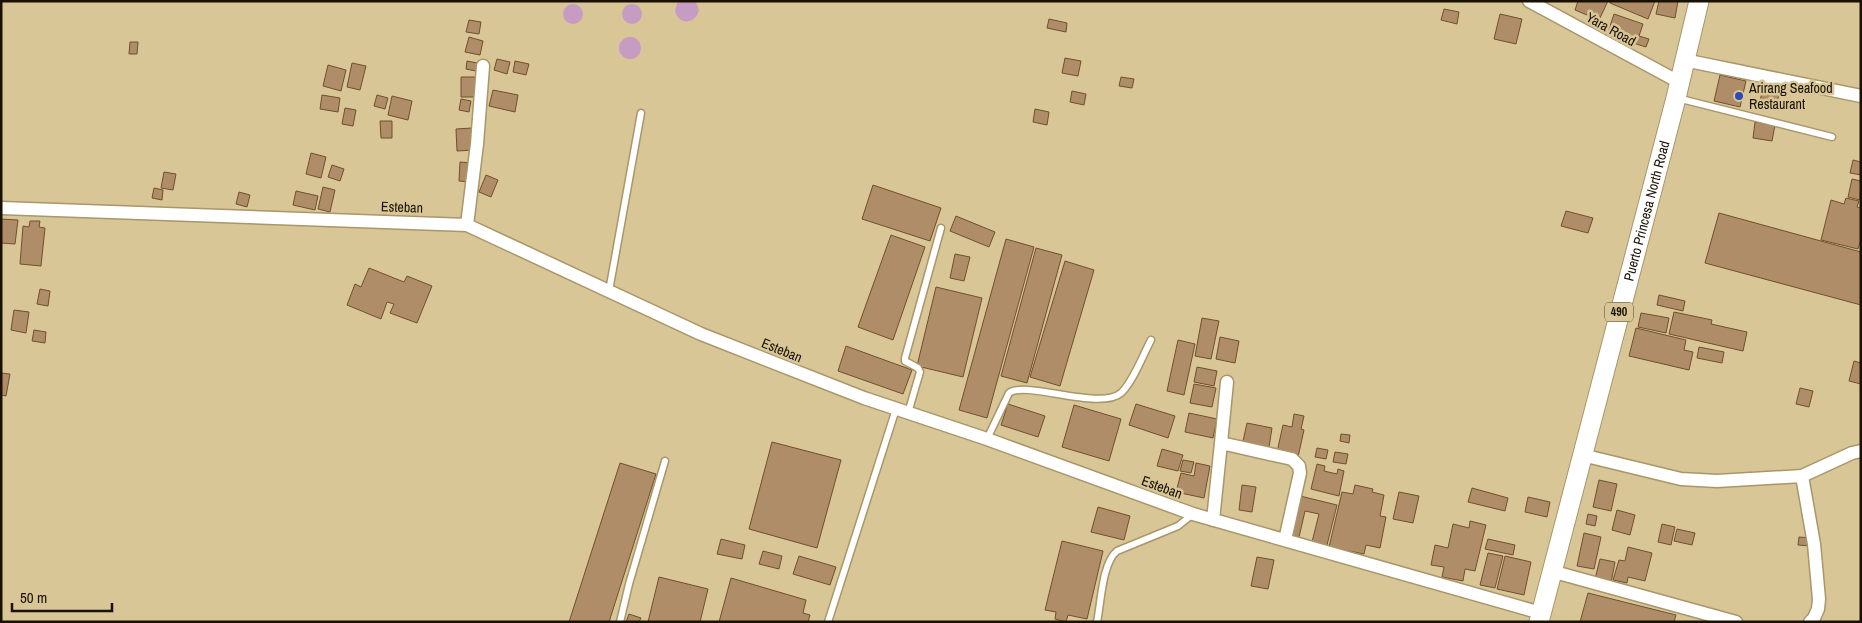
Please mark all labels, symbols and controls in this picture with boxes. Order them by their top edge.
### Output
street label: Yara Road [1583,8,1639,50]
place label: Arirang Seafood Restaurant [1748,79,1833,113]
marker: Arirang Seafood Restaurant [1733,90,1745,102]
street label: Puerto Princesa North Road [1620,139,1673,283]
street label: Esteban [381,197,423,217]
road number: 490 [1605,302,1633,322]
street label: Esteban [759,334,805,366]
street label: Esteban [1139,471,1185,503]
scale bar [12,580,112,612]
text: 50 m [20,587,47,608]

